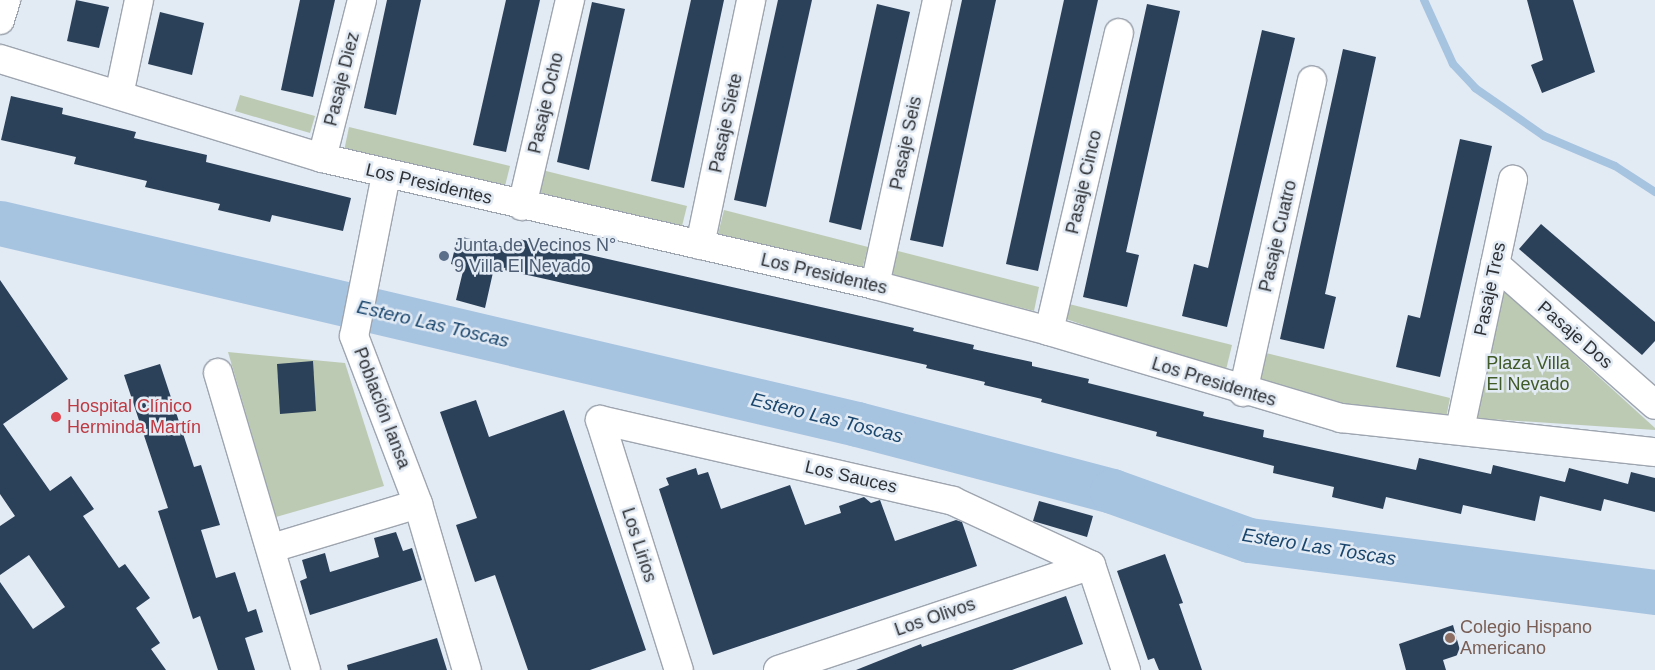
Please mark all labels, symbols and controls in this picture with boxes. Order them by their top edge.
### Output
street label: Pasaje Diez [320,30,364,128]
street label: Pasaje Ocho [524,50,568,156]
street label: Pasaje Siete [705,71,747,175]
street label: Pasaje Seis [886,94,926,192]
street label: Pasaje Cinco [1062,128,1106,236]
street label: Los Presidentes [364,159,494,209]
street label: Pasaje Cuatro [1255,178,1301,294]
place label: Junta de Vecinos N° 9 Villa El Nevado [454,235,616,278]
street label: Pasaje Tres [1470,240,1510,338]
street label: Los Presidentes [759,249,889,299]
marker: Junta de Vecinos N° 9 Villa El Nevado [438,250,450,262]
water label: Estero Las Toscas [355,295,511,353]
street label: Pasaje Dos [1533,297,1617,373]
street label: Población Iansa [349,344,415,472]
street label: Los Presidentes [1149,353,1279,411]
park label: Plaza Villa El Nevado [1486,353,1570,396]
water label: Estero Las Toscas [749,388,905,448]
place label: Hospital Clínico Herminda Martín [67,396,201,438]
marker: Hospital Clínico Herminda Martín [49,410,63,424]
street label: Los Sauces [803,456,899,498]
street label: Los Lirios [617,505,661,585]
water label: Estero Las Toscas [1240,524,1398,570]
street label: Los Olivos [892,593,978,641]
place label: Colegio Hispano Americano [1460,617,1592,660]
marker: Colegio Hispano Americano [1444,632,1456,644]

